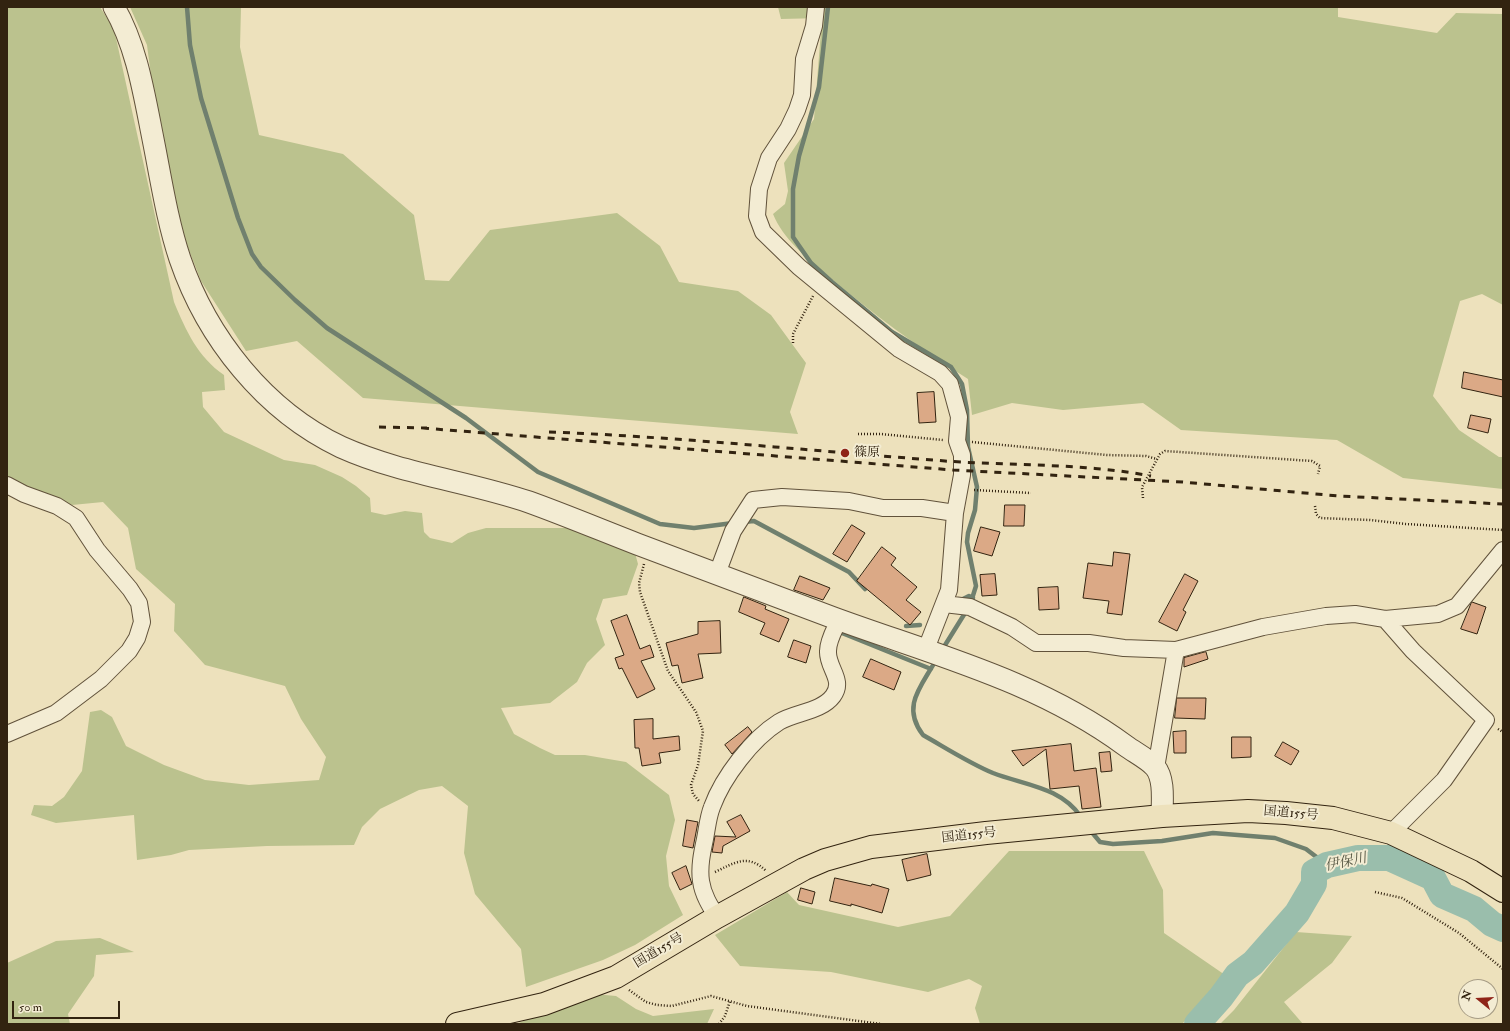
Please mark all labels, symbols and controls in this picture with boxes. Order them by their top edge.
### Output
place label: 篠原 [854,445,880,461]
marker: 篠原 [839,447,851,459]
street label: 国道155号 [1263,804,1319,824]
street label: 国道155号 [941,825,997,847]
water label: 伊保川 [1324,850,1368,876]
street label: 国道155号 [631,930,687,972]
north arrow [1458,979,1498,1019]
text: N [1459,989,1475,1002]
scale bar [14,993,122,1019]
text: 50 m [19,1000,42,1015]

